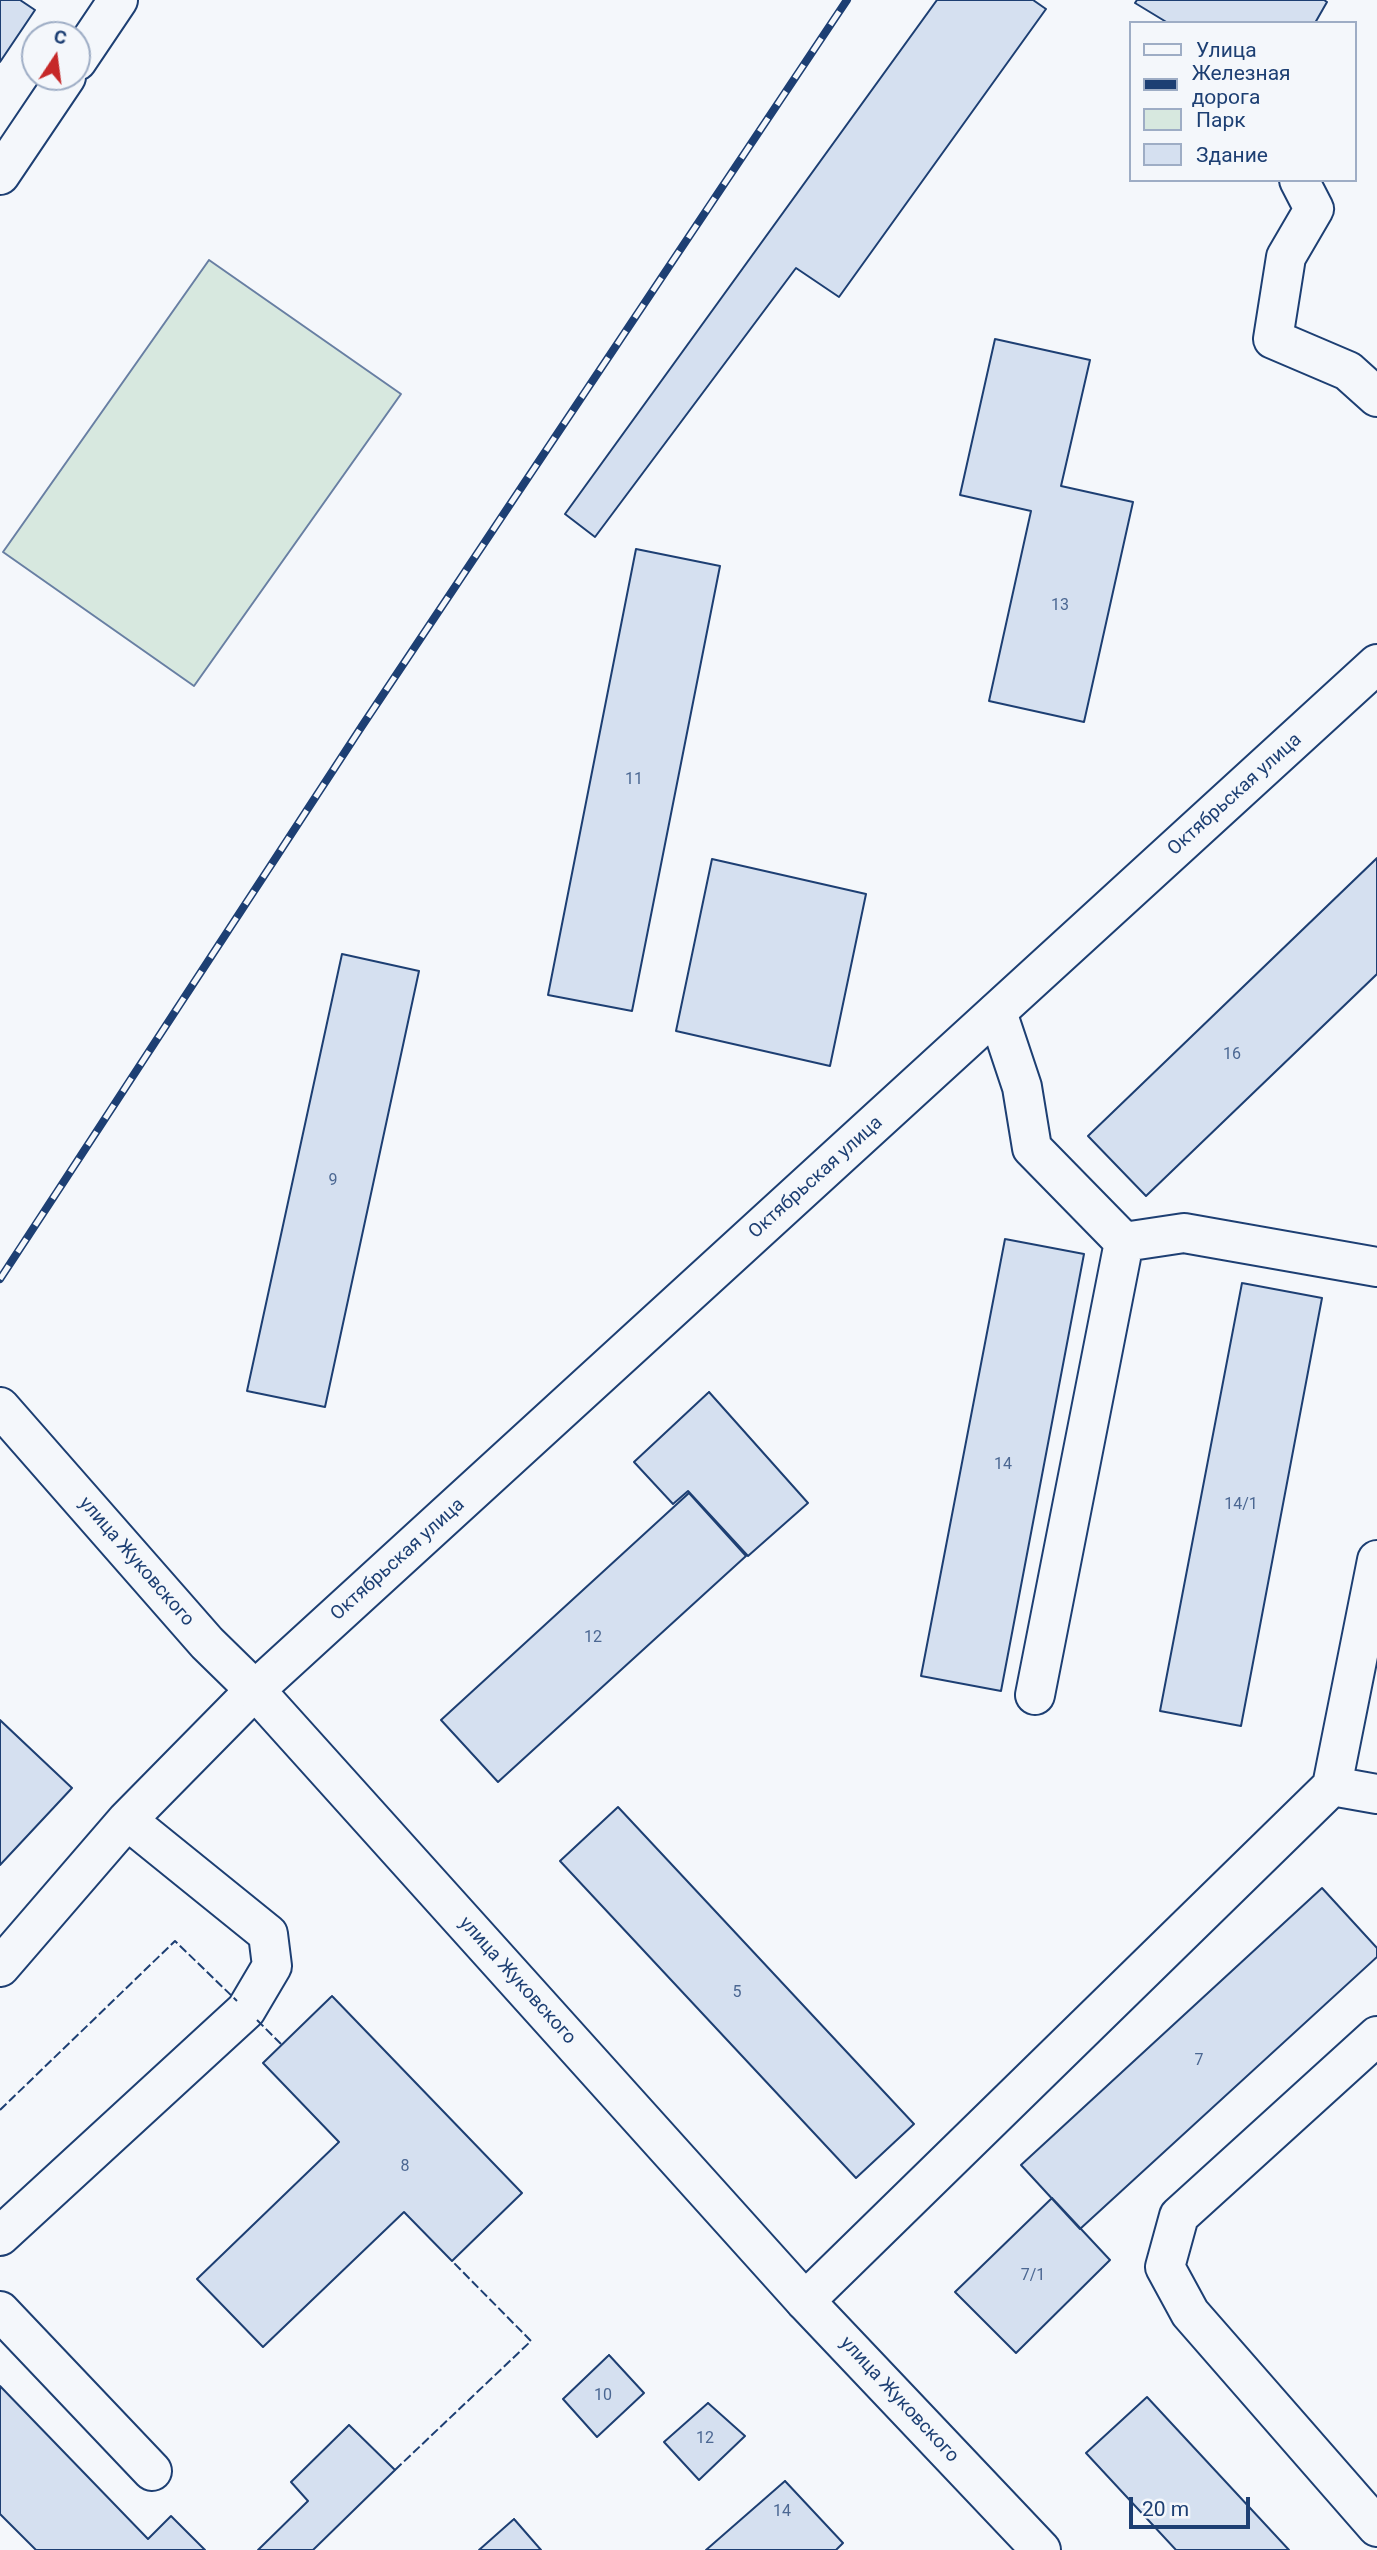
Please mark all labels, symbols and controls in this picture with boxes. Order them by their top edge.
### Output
north arrow [21,21,91,91]
legend [1128,21,1356,182]
text: С [52,24,69,50]
text: Улица [1196,38,1257,62]
text: Железная дорога [1192,61,1291,109]
text: Парк [1196,108,1246,132]
text: Здание [1196,143,1268,167]
house number: 13 [1051,596,1069,616]
street label: Октябрьская улица [1163,729,1307,861]
house number: 11 [625,770,643,790]
house number: 16 [1223,1045,1241,1065]
street label: Октябрьская улица [744,1112,888,1244]
house number: 9 [329,1171,337,1191]
house number: 14 [994,1455,1012,1475]
street label: улица Жуковского [74,1493,198,1631]
street label: Октябрьская улица [326,1494,470,1626]
house number: 14/1 [1224,1495,1258,1515]
house number: 12 [584,1628,602,1648]
street label: улица Жуковского [454,1912,580,2050]
house number: 5 [733,1983,741,2003]
house number: 7 [1195,2051,1203,2071]
house number: 8 [401,2157,409,2177]
house number: 7/1 [1021,2266,1045,2286]
street label: улица Жуковского [835,2332,963,2468]
house number: 10 [594,2386,612,2406]
house number: 12 [696,2429,714,2449]
scale bar [1132,2484,1253,2528]
text: 20 m [1142,2497,1189,2521]
house number: 14 [773,2502,791,2522]

